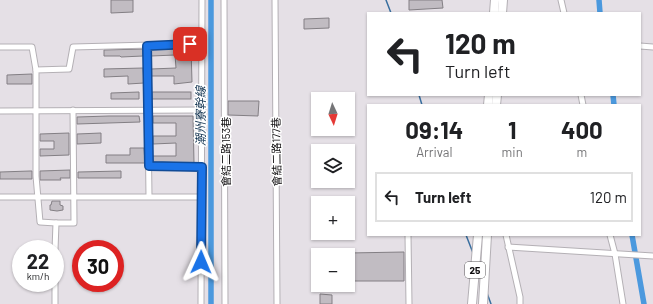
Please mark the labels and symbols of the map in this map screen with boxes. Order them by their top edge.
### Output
pin [173,27,207,61]
water label: 潮州寮幹線 [193,84,207,146]
north arrow [311,92,355,136]
street label: 會結二路153巷 [219,117,232,187]
street label: 會結二路177巷 [269,117,283,187]
speed limit sign: 30 [72,240,124,292]
position arrow [180,241,222,283]
road number: 25 [465,262,485,278]

